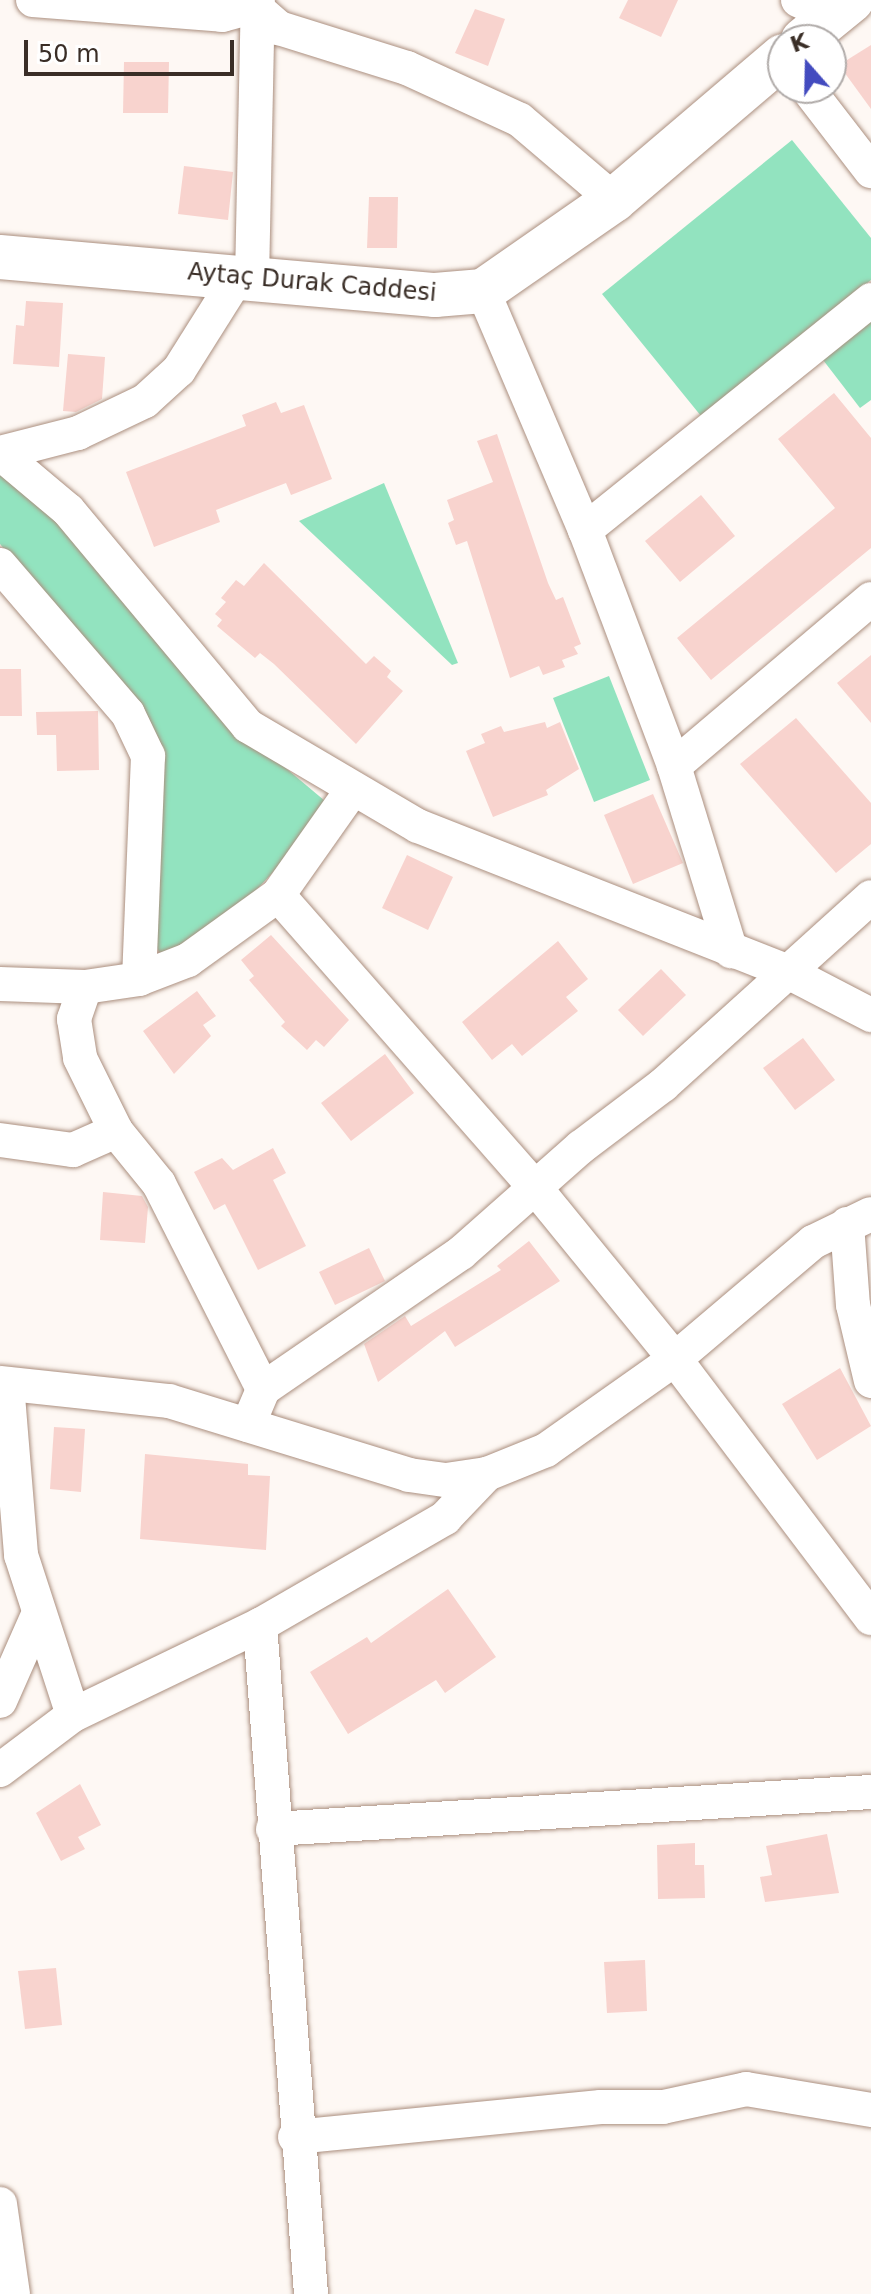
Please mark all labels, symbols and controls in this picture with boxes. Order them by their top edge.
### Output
scale bar [28,24,238,74]
north arrow [767,24,847,104]
text: K [787,28,812,58]
text: 50 m [38,40,100,68]
street label: Aytaç Durak Caddesi [186,258,438,308]

